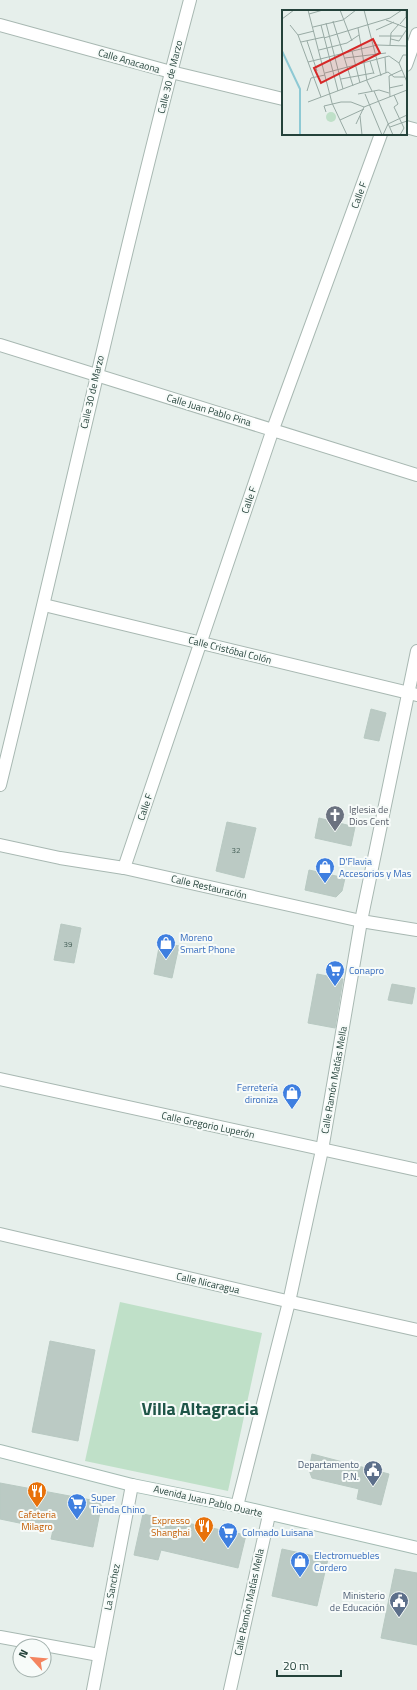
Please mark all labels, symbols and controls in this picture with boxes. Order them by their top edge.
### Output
inset map [282,10,407,135]
street label: Calle 30 de Marzo [154,39,186,115]
street label: Calle Anacaona [96,45,162,77]
street label: Calle F [347,179,371,211]
street label: Calle 30 de Marzo [76,354,108,430]
street label: Calle Juan Pablo Pina [165,390,253,430]
street label: Calle F [237,485,261,515]
street label: Calle Cristóbal Colón [187,632,273,668]
street label: Calle F [133,792,157,822]
place label: Iglesia de Dios Cent [349,802,389,829]
church icon: Iglesia de Dios Cent [324,804,346,832]
house number: 32 [232,844,240,856]
place label: D'Flavia Accesorios y Mas [339,854,412,881]
shop icon: D'Flavia Accesorios y Mas [314,856,336,884]
street label: Calle Restauración [170,871,248,903]
place label: Moreno Smart Phone [180,930,235,957]
shop icon: Moreno Smart Phone [155,932,177,960]
house number: 39 [64,938,73,950]
supermarket icon: Conapro [324,959,346,987]
place label: Conapro [349,963,384,978]
street label: Calle Ramón Matías Mella [317,1025,351,1135]
place label: Ferretería dironiza [237,1080,278,1107]
shop icon: Ferretería dironiza [281,1082,303,1110]
street label: Calle Gregorio Luperón [160,1108,256,1142]
street label: Calle Nicaragua [175,1268,241,1298]
district label: Villa Altagracia [141,1395,259,1422]
place label: Departamento P.N. [298,1457,359,1484]
public building icon: Departamento P.N. [362,1459,384,1487]
restaurant icon: Cafeteria Milagro [26,1480,48,1508]
street label: Avenida Juan Pablo Duarte [152,1481,264,1521]
place label: Super Tienda Chino [91,1490,145,1517]
supermarket icon: Super Tienda Chino [66,1492,88,1520]
place label: Cafeteria Milagro [18,1507,56,1534]
place label: Expresso Shanghai [151,1513,190,1540]
restaurant icon: Expresso Shanghai [193,1515,215,1543]
supermarket icon: Colmado Luisana [217,1521,239,1549]
place label: Colmado Luisana [242,1525,313,1540]
street label: Calle Ramón Matías Mella [230,1547,268,1657]
place label: Electromuebles Cordero [314,1548,380,1575]
shop icon: Electromuebles Cordero [289,1550,311,1578]
street label: La Sanchez [100,1562,124,1612]
place label: Ministerio de Educación [330,1588,385,1615]
public building icon: Ministerio de Educación [388,1590,410,1618]
north arrow [12,1638,52,1678]
text: N [14,1646,32,1660]
scale bar [277,1652,341,1678]
text: 20 m [283,1656,309,1675]

